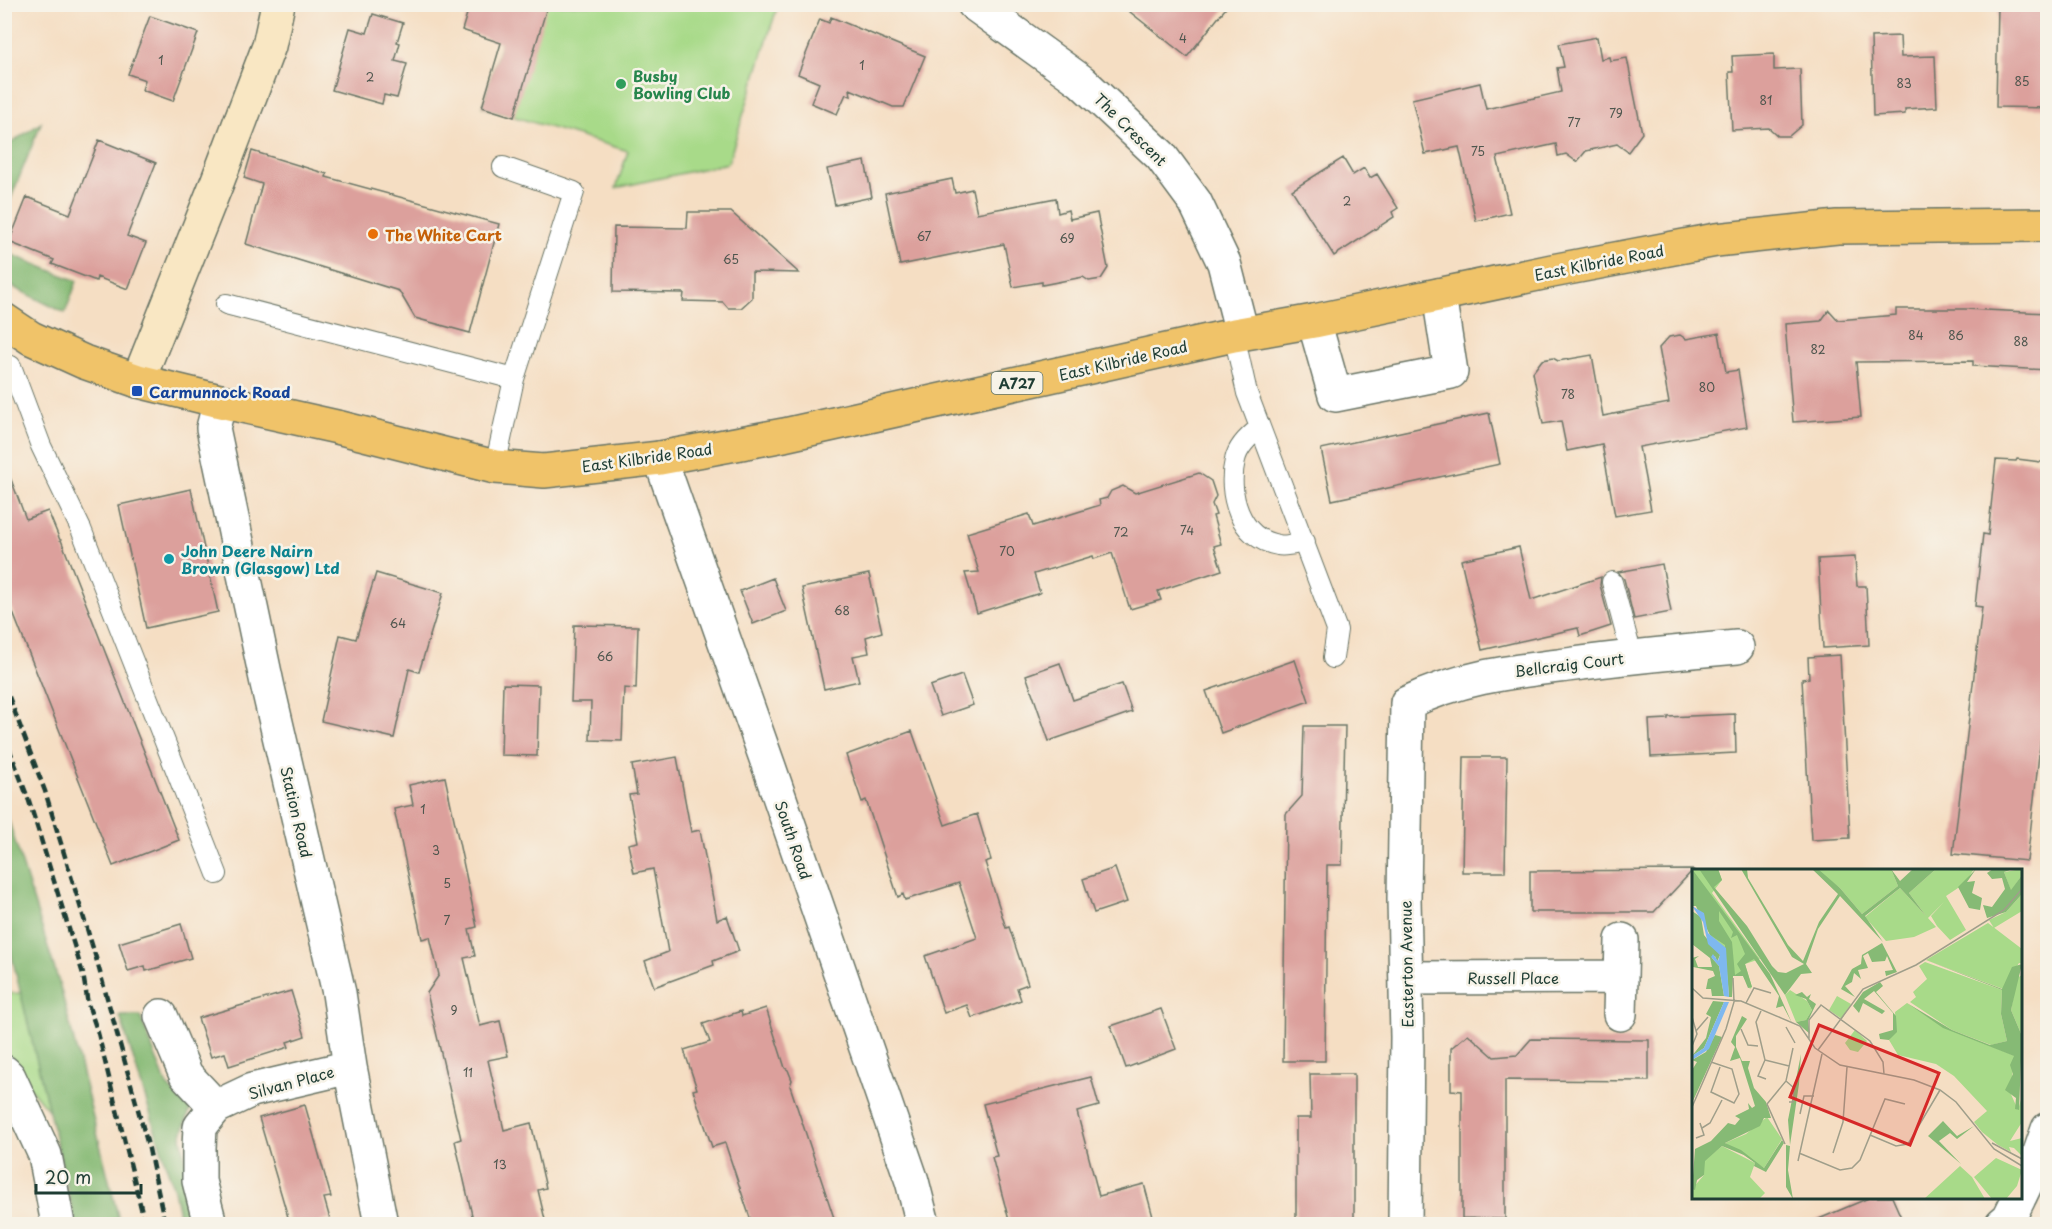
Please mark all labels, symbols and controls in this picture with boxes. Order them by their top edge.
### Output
house number: 4 [1179,29,1187,47]
house number: 1 [158,51,164,69]
house number: 1 [859,56,865,74]
place label: Busby Bowling Club [633,64,731,104]
house number: 2 [366,68,374,86]
house number: 85 [2015,72,2029,90]
house number: 83 [1896,74,1912,92]
marker: Busby Bowling Club [614,77,628,91]
street label: The Crescent [1089,87,1173,171]
house number: 81 [1760,91,1772,109]
house number: 79 [1609,104,1623,122]
house number: 77 [1567,113,1581,131]
house number: 75 [1471,142,1485,160]
house number: 2 [1343,192,1351,210]
place label: The White Cart [385,223,502,246]
marker: The White Cart [366,227,380,241]
house number: 67 [917,227,932,245]
house number: 69 [1059,229,1075,247]
street label: East Kilbride Road [1532,238,1666,286]
house number: 65 [723,250,739,268]
house number: 84 [1908,326,1924,344]
house number: 86 [1948,326,1964,344]
house number: 88 [2014,332,2028,350]
street label: East Kilbride Road [1056,334,1190,386]
house number: 82 [1811,340,1826,358]
road number: A727 [992,372,1042,394]
house number: 80 [1699,378,1715,396]
place label: Carmunnock Road [149,380,291,403]
marker: Carmunnock Road [130,384,144,398]
house number: 78 [1561,385,1575,403]
street label: East Kilbride Road [580,436,714,478]
house number: 74 [1180,521,1194,539]
house number: 72 [1113,523,1129,541]
place label: John Deere Nairn Brown (Glasgow) Ltd [181,539,339,579]
house number: 70 [999,542,1015,560]
marker: John Deere Nairn Brown (Glasgow) Ltd [162,552,176,566]
house number: 68 [834,601,850,619]
house number: 64 [390,614,406,632]
street label: Bellcraig Court [1513,646,1625,682]
house number: 66 [597,647,613,665]
street label: Station Road [275,764,319,860]
street label: South Road [770,798,818,882]
house number: 1 [420,800,426,818]
house number: 3 [432,841,440,859]
inset map [1692,869,2022,1199]
house number: 5 [443,874,451,892]
street label: Easterton Avenue [1393,900,1419,1028]
house number: 7 [444,911,451,929]
street label: Russell Place [1467,966,1559,989]
house number: 9 [450,1001,458,1019]
street label: Silvan Place [246,1060,336,1104]
house number: 11 [463,1063,473,1081]
house number: 13 [493,1155,507,1173]
scale bar [36,1157,141,1195]
text: 20 m [45,1163,91,1190]

